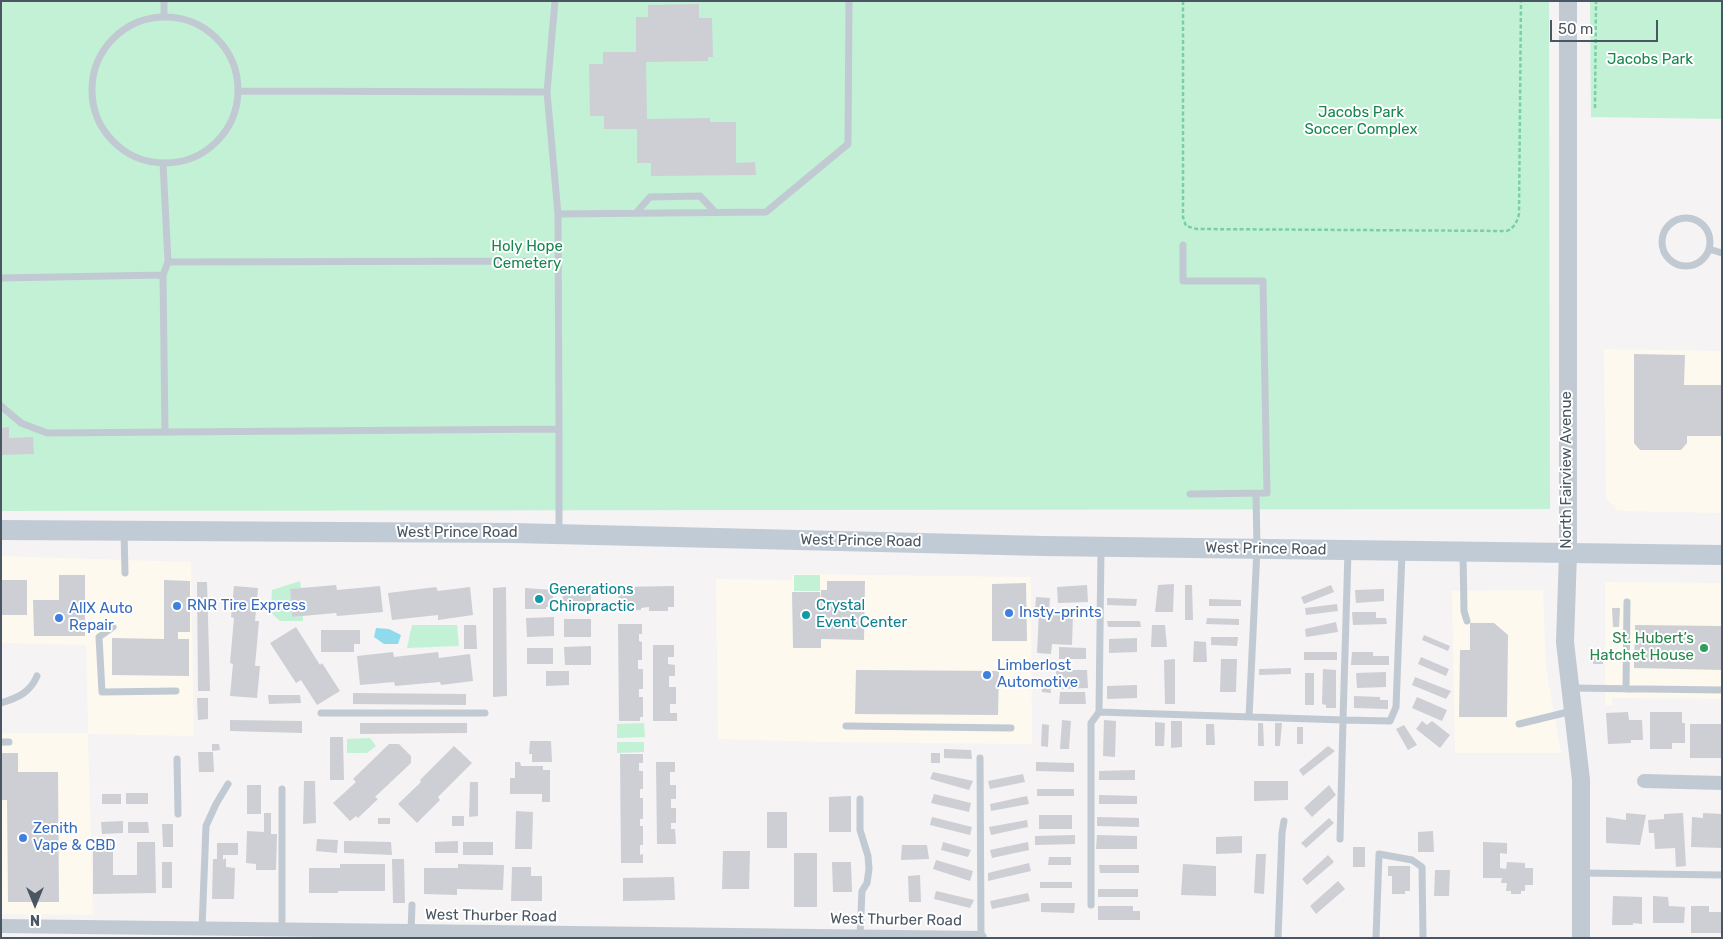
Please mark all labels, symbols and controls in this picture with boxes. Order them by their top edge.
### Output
scale bar [1553,10,1660,42]
text: 50 m [1558,20,1593,38]
park label: Jacobs Park [1607,51,1693,69]
park label: Jacobs Park Soccer Complex [1304,104,1418,139]
park label: Holy Hope Cemetery [491,238,563,273]
street label: North Fairview Avenue [1558,391,1576,549]
street label: West Prince Road [396,524,518,542]
street label: West Prince Road [800,531,922,551]
street label: West Prince Road [1205,539,1327,559]
place label: Generations Chiropractic [549,581,635,616]
marker: Generations Chiropractic [533,593,545,605]
place label: RNR Tire Express [187,597,306,615]
place label: Crystal Event Center [816,597,907,632]
place label: AllX Auto Repair [69,600,133,635]
marker: RNR Tire Express [171,600,183,612]
place label: Insty-prints [1019,604,1102,622]
marker: Insty-prints [1003,607,1015,619]
marker: Crystal Event Center [800,609,812,621]
marker: AllX Auto Repair [53,612,65,624]
place label: St. Hubert’s Hatchet House [1590,630,1694,665]
marker: St. Hubert’s Hatchet House [1698,642,1710,654]
place label: Limberlost Automotive [997,657,1078,692]
marker: Limberlost Automotive [981,669,993,681]
place label: Zenith Vape & CBD [33,820,116,855]
marker: Zenith Vape & CBD [17,832,29,844]
north arrow [10,879,60,929]
street label: West Thurber Road [425,906,557,926]
street label: West Thurber Road [830,910,962,930]
text: N [30,911,40,928]

